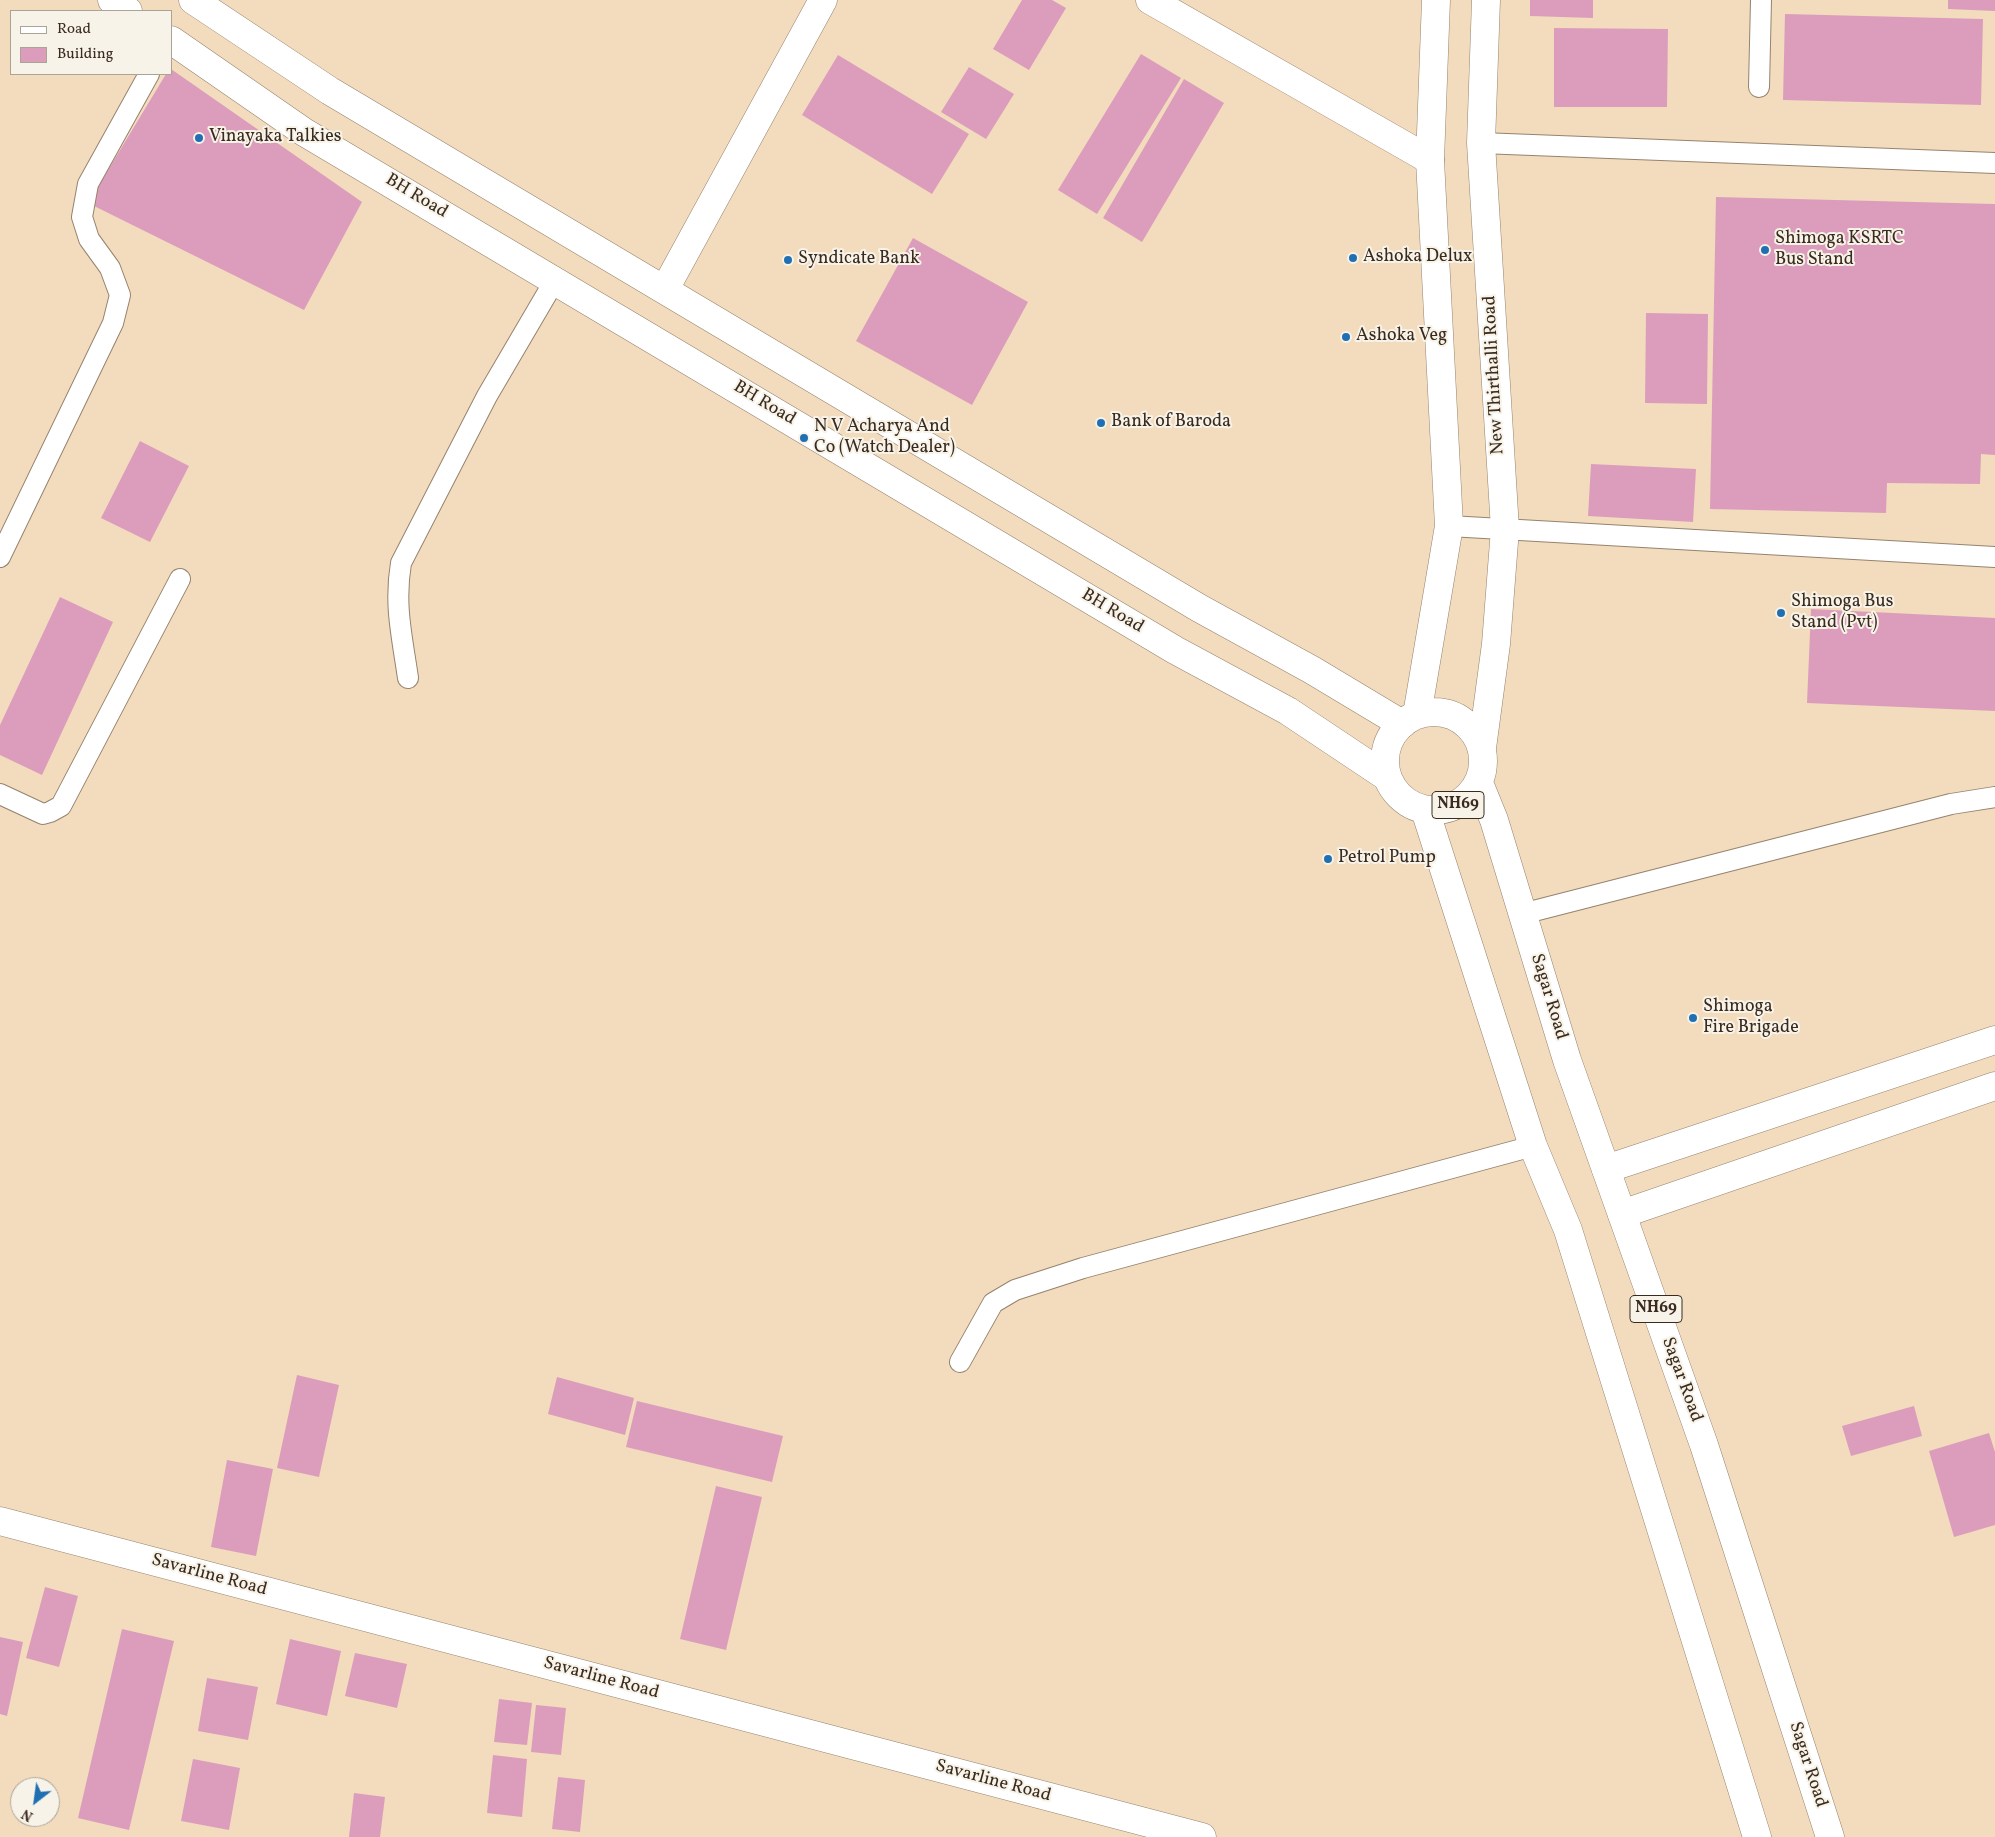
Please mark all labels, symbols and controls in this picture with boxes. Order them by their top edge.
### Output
legend [10,10,172,75]
text: Road [57,19,91,40]
text: Building [57,44,113,65]
place label: Vinayaka Talkies [209,127,341,149]
marker: Vinayaka Talkies [193,132,205,144]
street label: BH Road [381,170,451,224]
place label: Shimoga KSRTC Bus Stand [1775,229,1904,272]
marker: Shimoga KSRTC Bus Stand [1759,244,1771,256]
place label: Ashoka Delux [1363,247,1472,269]
place label: Syndicate Bank [798,249,920,271]
marker: Ashoka Delux [1347,252,1359,264]
marker: Syndicate Bank [782,254,794,266]
street label: New Thirthalli Road [1480,295,1510,455]
place label: Ashoka Veg [1356,326,1447,348]
marker: Ashoka Veg [1340,331,1352,343]
street label: BH Road [729,377,799,431]
place label: Bank of Baroda [1111,412,1231,434]
place label: N V Acharya And Co (Watch Dealer) [814,417,955,459]
marker: Bank of Baroda [1095,417,1107,429]
marker: N V Acharya And Co (Watch Dealer) [798,432,810,444]
street label: BH Road [1077,585,1147,639]
place label: Shimoga Bus Stand (Pvt) [1791,592,1893,634]
marker: Shimoga Bus Stand (Pvt) [1775,607,1787,619]
road number: NH69 [1432,792,1484,818]
place label: Petrol Pump [1338,848,1436,870]
marker: Petrol Pump [1322,853,1334,865]
street label: Sagar Road [1525,951,1571,1043]
place label: Shimoga Fire Brigade [1703,997,1799,1040]
marker: Shimoga Fire Brigade [1687,1012,1699,1024]
road number: NH69 [1630,1296,1682,1322]
street label: Sagar Road [1656,1335,1706,1425]
street label: Savarline Road [149,1550,269,1602]
street label: Savarline Road [541,1653,661,1705]
street label: Sagar Road [1783,1719,1831,1811]
street label: Savarline Road [933,1756,1053,1808]
north arrow [10,1777,60,1827]
text: N [19,1804,37,1825]

